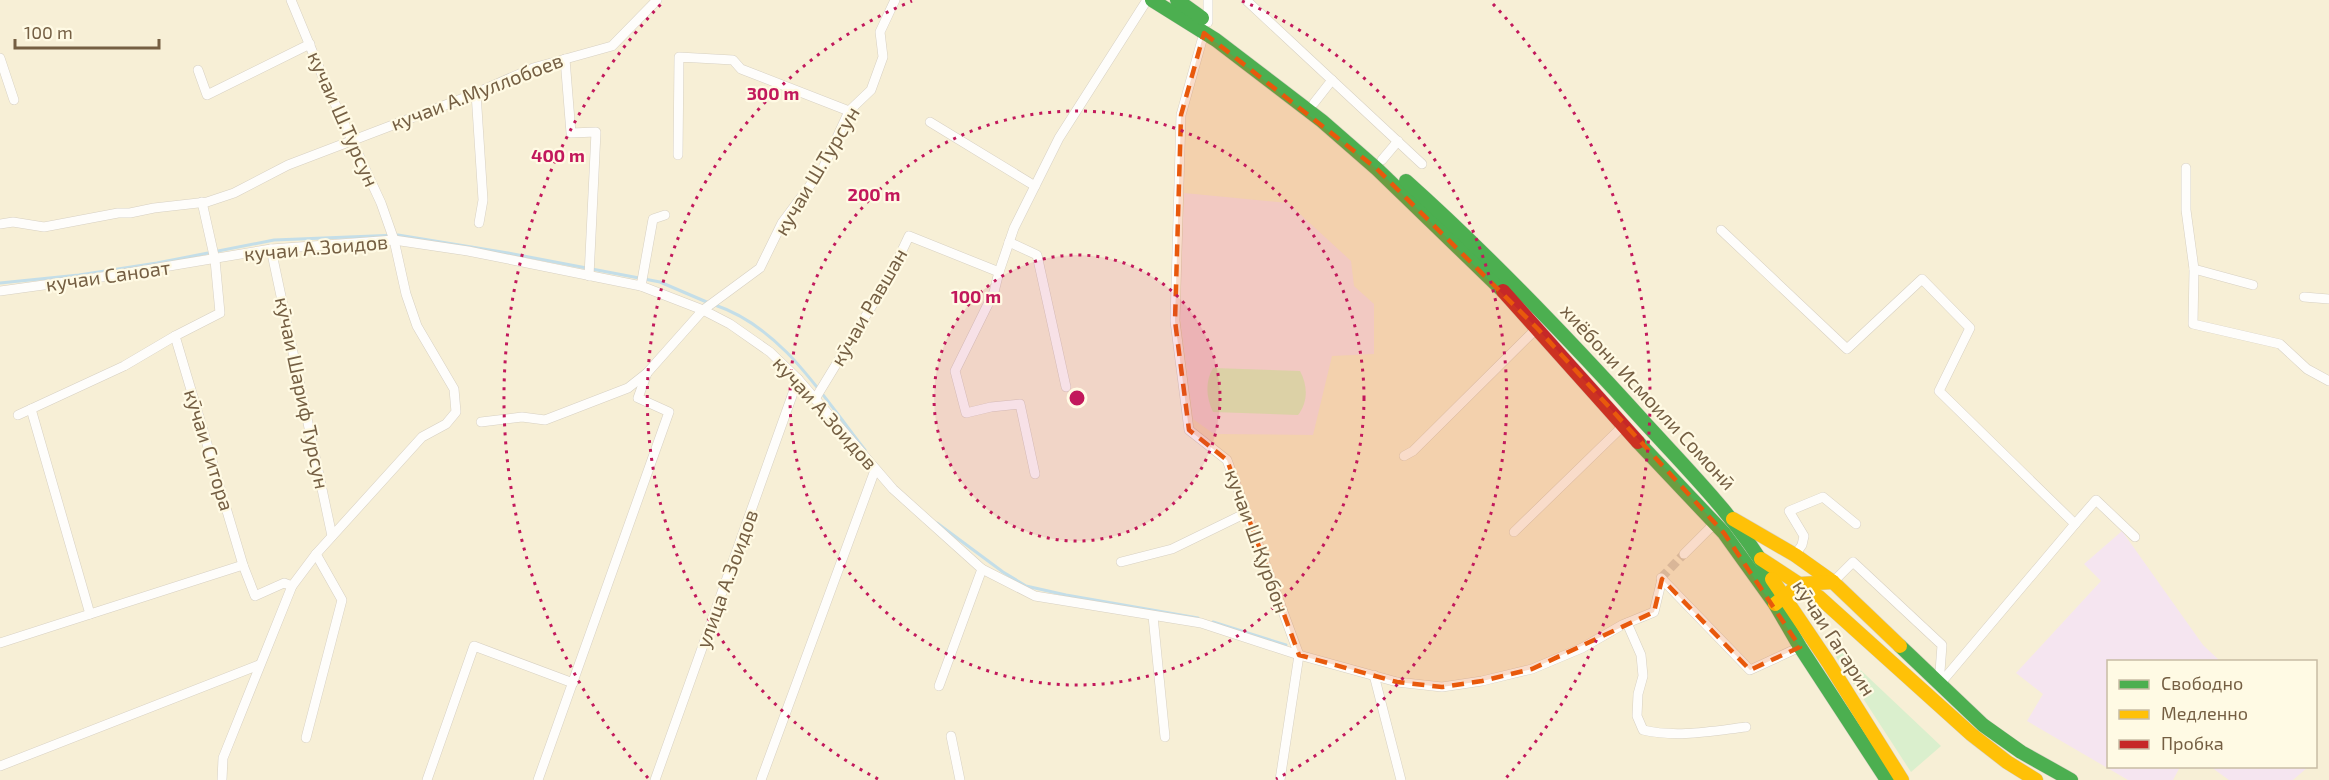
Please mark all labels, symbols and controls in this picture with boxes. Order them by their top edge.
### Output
scale bar [15,12,159,50]
text: 100 m [24,21,73,43]
street label: кучаи Ш.Турсун [302,47,385,191]
street label: кучаи А.Муллобоев [387,47,566,136]
text: 300 m [747,82,799,104]
street label: кучаи Ш.Турсун [768,102,865,240]
text: 400 m [531,144,585,166]
text: 200 m [848,183,900,205]
street label: кучаи А.Зоидов [243,229,389,266]
street label: кӯчаи Равшан [825,243,912,370]
street label: кучаи Саноат [44,254,172,297]
text: 100 m [951,285,1001,307]
street label: кӯчаи Шариф Турсун [270,295,335,491]
street label: хиёбони Исмоили Сомонӣ [1556,298,1741,494]
street label: кучаи А.Зоидов [768,351,883,475]
street label: кӯчаи Ситора [179,386,240,514]
centre of rings [1067,388,1087,408]
street label: кучаи Ш.Қурбон [1220,465,1295,616]
street label: улица А.Зоидов [690,506,763,652]
street label: кӯчаи Гагарин [1788,575,1881,701]
legend [2107,660,2317,768]
text: Свободно [2161,672,2243,694]
text: Медленно [2161,702,2248,724]
text: Пробка [2161,732,2224,754]

